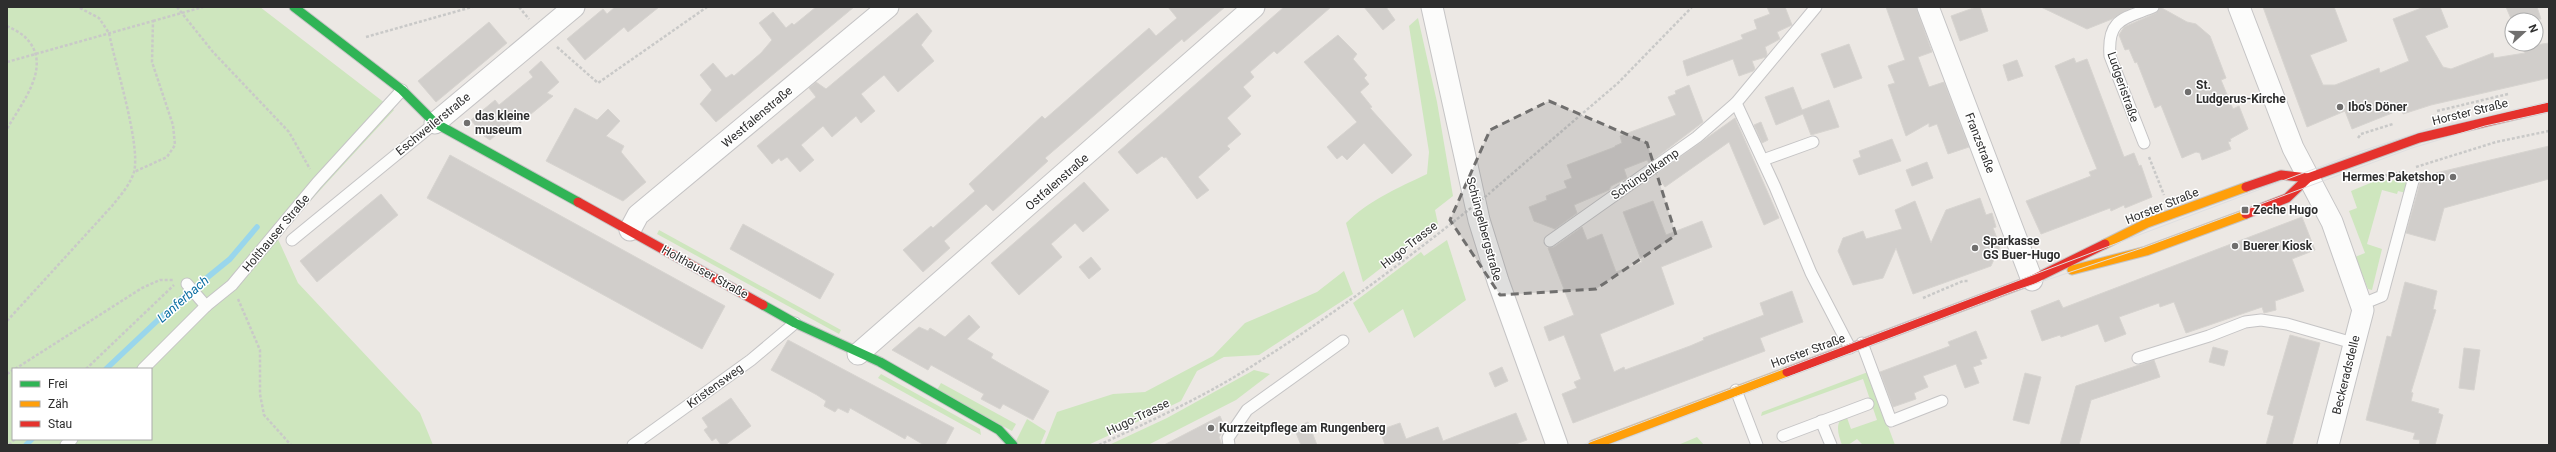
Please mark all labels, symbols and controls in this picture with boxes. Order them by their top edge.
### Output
north arrow [2504,12,2544,52]
text: N [2525,23,2540,35]
street label: Ludgeristraße [2104,50,2142,124]
place label: St. Ludgerus-Kirche [2196,78,2286,106]
street label: Westfalenstraße [719,84,795,150]
marker: St. Ludgerus-Kirche [2183,87,2193,97]
street label: Eschweilerstraße [393,90,473,158]
street label: Horster Straße [2431,96,2509,128]
place label: Ibo's Döner [2348,100,2408,114]
marker: Ibo's Döner [2335,102,2345,112]
place label: das kleine museum [475,109,530,137]
street label: Franzstraße [1962,111,1998,175]
marker: das kleine museum [462,118,472,128]
street label: Schüngelkamp [1609,145,1682,202]
street label: Ostfalenstraße [1023,151,1091,213]
place label: Hermes Paketshop [2342,170,2445,184]
marker: Hermes Paketshop [2448,172,2458,182]
street label: Schüngelbergstraße [1463,175,1505,283]
street label: Horster Straße [2123,185,2201,227]
street label: Holthauser Straße [240,192,312,274]
place label: Zeche Hugo [2253,203,2318,217]
marker: Zeche Hugo [2240,205,2250,215]
street label: Hugo-Trasse [1378,219,1440,271]
place label: Sparkasse GS Buer-Hugo [1983,234,2061,262]
place label: Buerer Kiosk [2243,239,2313,253]
marker: Buerer Kiosk [2230,241,2240,251]
street label: Holthauser Straße [659,242,751,302]
marker: Sparkasse GS Buer-Hugo [1970,243,1980,253]
water label: Lanferbach [154,273,212,325]
street label: Horster Straße [1769,331,1847,371]
street label: Beckeradsdelle [2329,334,2363,416]
street label: Kristensweg [684,361,746,411]
legend [12,368,152,440]
text: Frei [48,377,68,391]
street label: Hugo-Trasse [1104,396,1172,438]
text: Zäh [48,397,68,411]
text: Stau [48,417,72,431]
place label: Kurzzeitpflege am Rungenberg [1219,421,1386,435]
marker: Kurzzeitpflege am Rungenberg [1206,423,1216,433]

